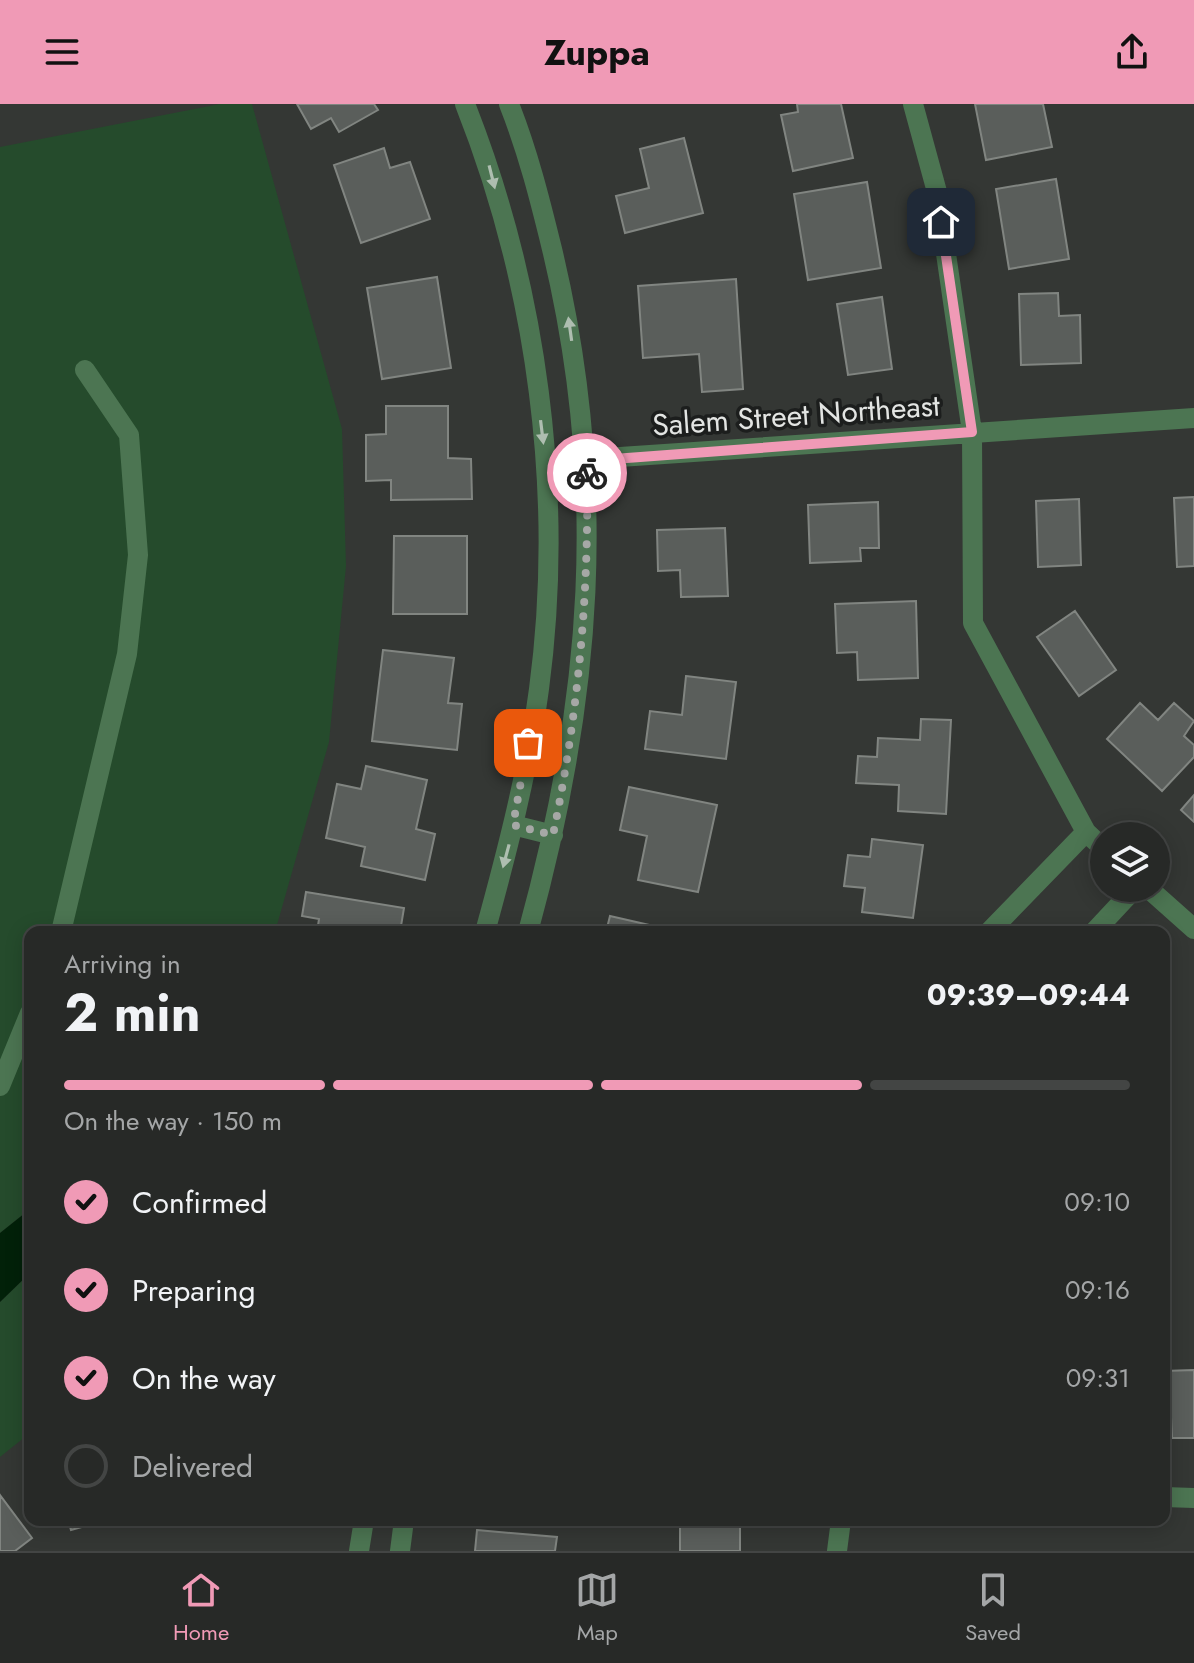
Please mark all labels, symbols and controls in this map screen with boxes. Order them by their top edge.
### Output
text: Zuppa [544,26,650,78]
icon: menu [40,30,84,74]
icon: share [1110,30,1154,74]
one-way arrow [487,165,499,190]
pin [907,188,975,256]
icon: home [919,200,963,244]
one-way arrow [563,316,576,341]
street label: Salem Street Northeast [651,383,942,447]
one-way arrow [536,420,549,445]
courier [547,433,627,513]
icon: bike [565,451,609,495]
pin [494,709,562,777]
icon: bag [506,721,550,765]
map controls [1090,822,1170,902]
button: layers [1090,822,1170,902]
one-way arrow [499,843,511,868]
text: Arriving in [64,945,181,983]
text: 09:39–09:44 [927,973,1130,1016]
text: 2 min [64,975,201,1051]
text: On the way · 150 m [64,1102,282,1140]
icon: check [64,1180,108,1224]
text: Confirmed [132,1181,267,1224]
text: 09:10 [1064,1183,1130,1221]
icon: check [64,1268,108,1312]
text: Preparing [132,1269,256,1312]
text: 09:16 [1065,1271,1130,1309]
icon: check [64,1356,108,1400]
text: On the way [132,1357,276,1400]
text: 09:31 [1066,1359,1130,1397]
text: Delivered [132,1445,253,1488]
tab: Home [173,1568,229,1648]
tab: Map [575,1568,619,1648]
tab: Saved [965,1568,1021,1648]

